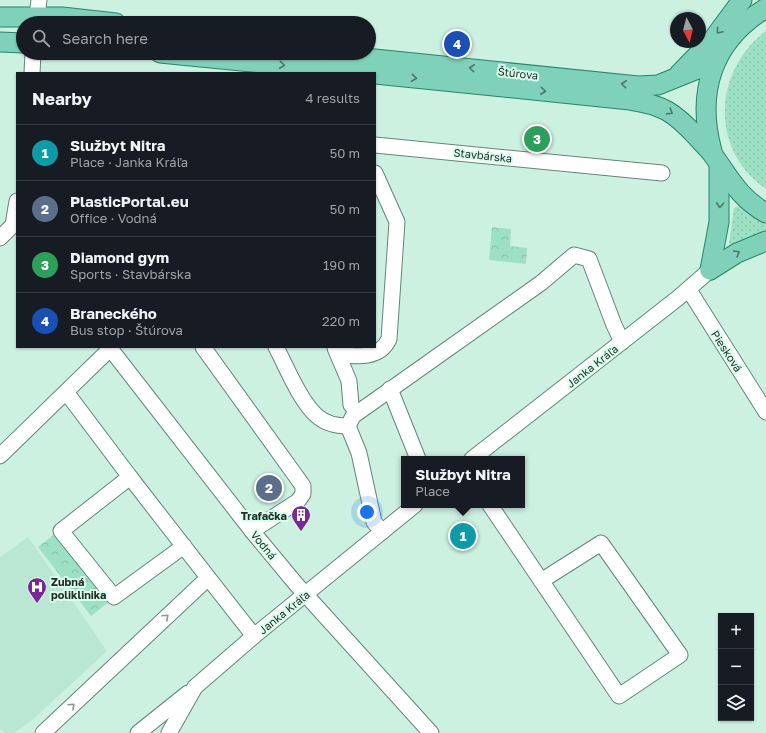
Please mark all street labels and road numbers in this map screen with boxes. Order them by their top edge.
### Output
street label: Štúrova [497,64,539,82]
street label: Stavbárska [453,145,513,165]
street label: Piesková [709,328,745,374]
street label: Janka Kráľa [564,342,620,390]
street label: Vodná [249,528,279,562]
street label: Janka Kráľa [256,587,312,637]

